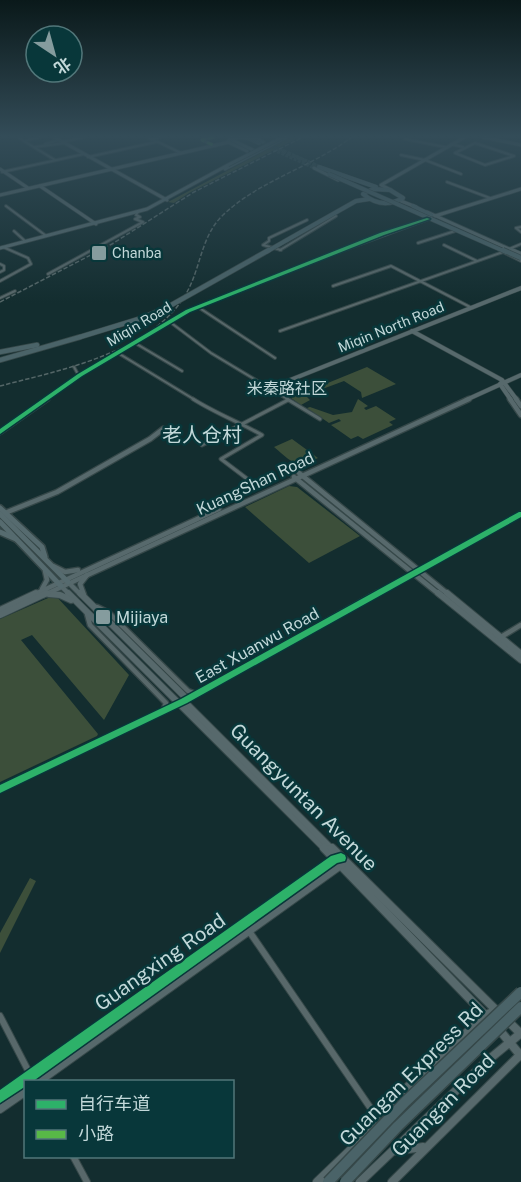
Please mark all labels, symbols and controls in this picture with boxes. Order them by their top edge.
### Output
north arrow [24,24,84,84]
text: 北 [50,53,75,78]
marker: Chanba [90,244,108,262]
place label: Chanba [112,245,162,261]
street label: Miqin Road [104,298,174,350]
street label: Miqin North Road [336,298,446,356]
district label: 米秦路社区 [247,379,327,398]
district label: 老人仓村 [162,423,242,447]
street label: KuangShan Road [193,448,317,519]
street label: East Xuanwu Road [192,604,322,687]
marker: Mijiaya [94,608,112,626]
place label: Mijiaya [116,608,168,627]
street label: Guangyuntan Avenue [225,718,383,876]
street label: Guangxing Road [90,908,230,1016]
street label: Guangan Express Rd [334,997,488,1151]
street label: Guangan Road [386,1048,500,1162]
legend [24,1080,234,1158]
text: 自行车道 [78,1093,150,1114]
text: 小路 [78,1123,114,1144]

